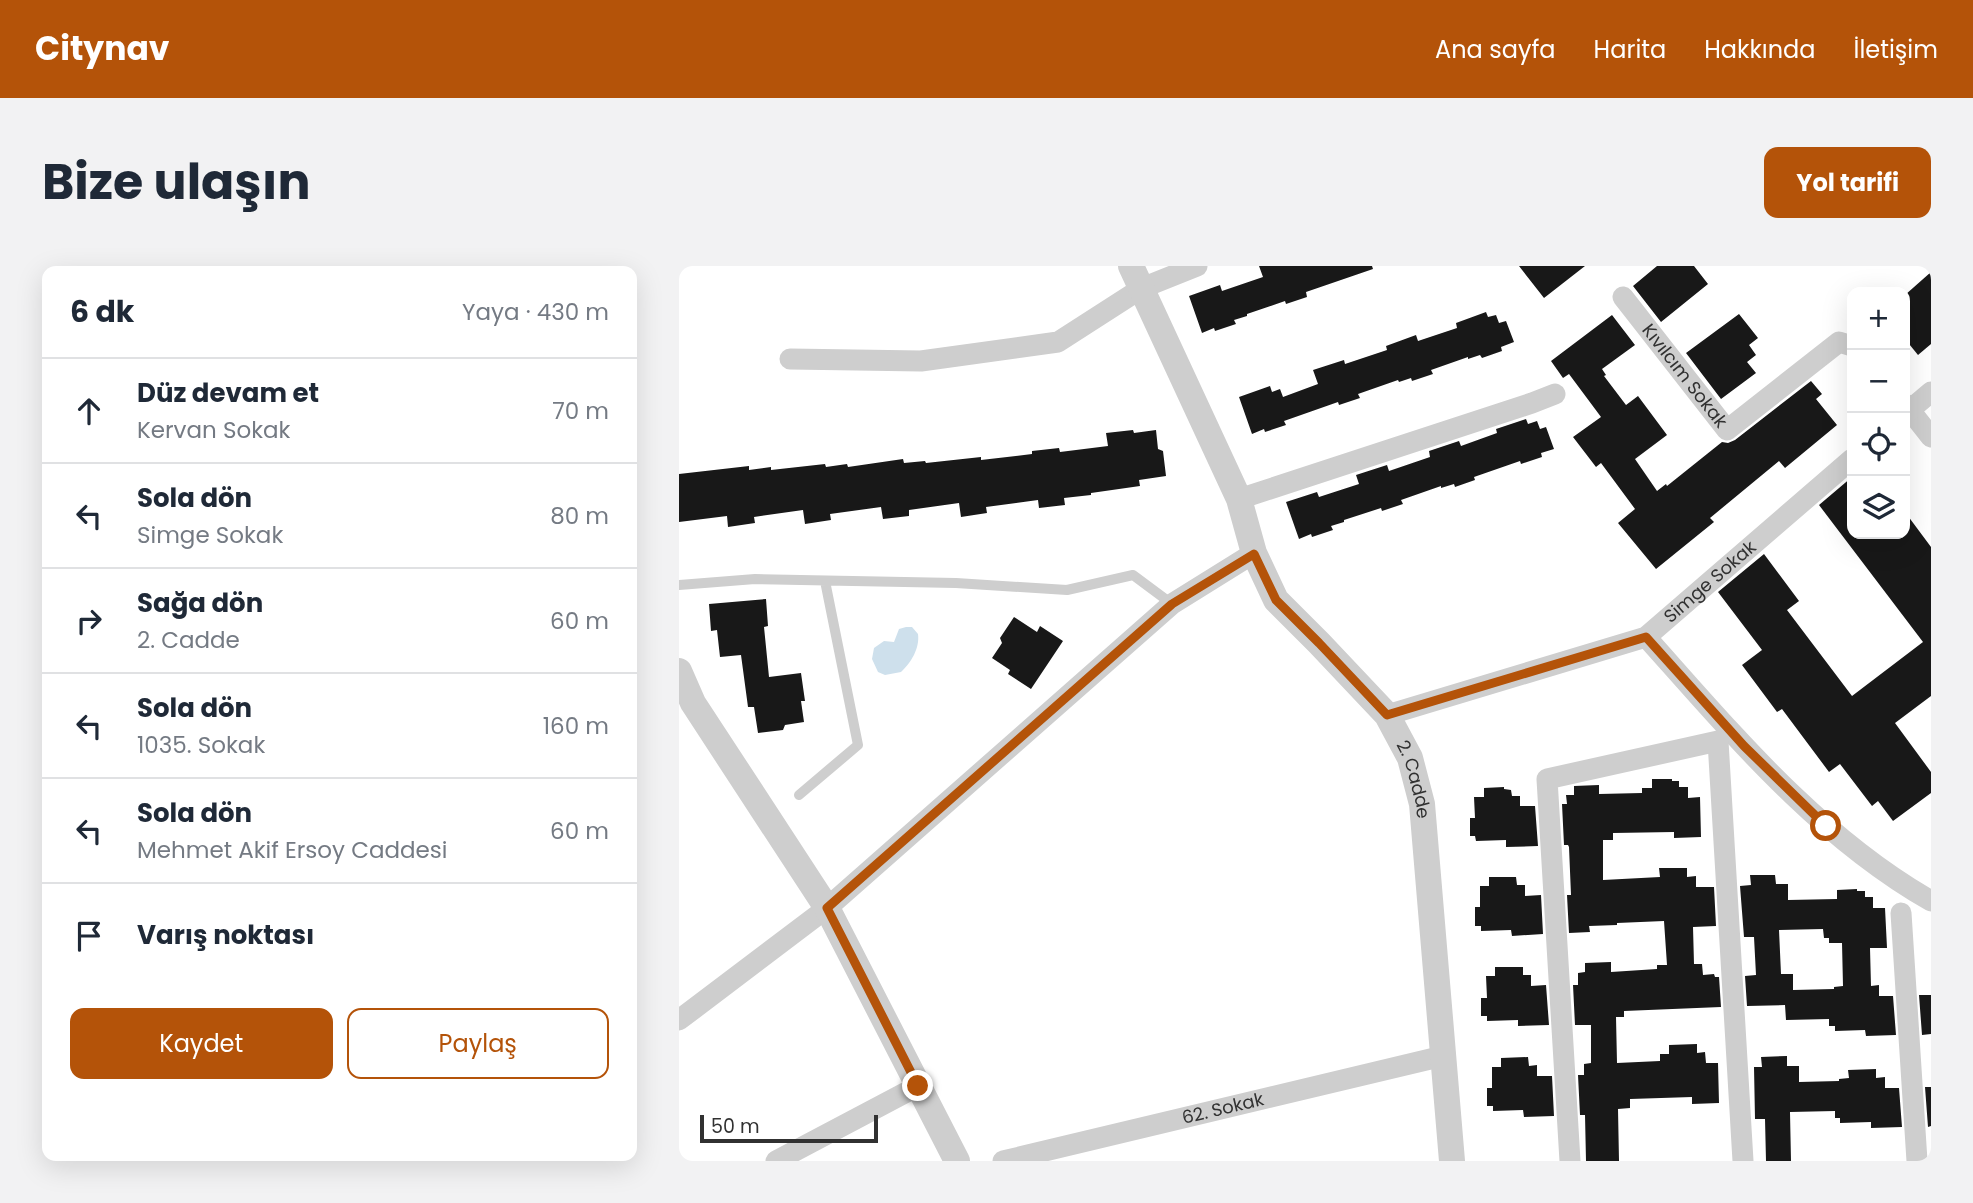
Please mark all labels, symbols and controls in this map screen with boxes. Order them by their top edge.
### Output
text: Citynav [35,25,169,72]
text: Ana sayfa [1435,33,1556,66]
text: Harita [1594,33,1666,66]
text: Hakkında [1704,33,1816,66]
text: İletişim [1854,33,1938,66]
button: Yol tarifi [1764,147,1931,218]
text: Bize ulaşın [42,148,310,216]
map controls [1847,287,1910,539]
button: + [1847,287,1910,350]
text: 6 dk [70,290,134,333]
text: Yaya · 430 m [462,296,609,328]
street label: Kıvılcım Sokak [1636,318,1734,433]
button: − [1847,350,1910,413]
text: Düz devam et [137,375,319,411]
icon: ahead [70,392,108,430]
text: 70 m [552,395,609,427]
button: locate [1847,413,1910,476]
text: Kervan Sokak [137,414,290,446]
button: layers [1847,476,1910,539]
text: Sola dön [137,480,252,516]
icon: left [70,497,108,535]
text: 80 m [550,500,609,532]
text: Simge Sokak [137,519,283,551]
street label: Simge Sokak [1658,534,1762,628]
text: Sağa dön [137,585,263,621]
icon: right [70,602,108,640]
text: 60 m [550,605,609,637]
text: 2. Cadde [137,624,240,656]
text: Sola dön [137,690,252,726]
icon: left [70,707,108,745]
text: 160 m [543,710,609,742]
text: 1035. Sokak [137,729,265,761]
street label: 2. Cadde [1391,735,1436,819]
text: Sola dön [137,795,252,831]
route start [1810,810,1841,841]
icon: left [70,812,108,850]
text: 60 m [550,815,609,847]
text: Mehmet Akif Ersoy Caddesi [137,834,447,866]
icon: arrive [70,917,108,955]
text: Varış noktası [137,917,314,953]
button: Kaydet [70,1008,333,1079]
button: Paylaş [347,1008,609,1079]
route end [902,1070,933,1101]
street label: 62. Sokak [1179,1086,1267,1130]
scale bar [700,1112,879,1144]
text: 50 m [711,1113,760,1140]

